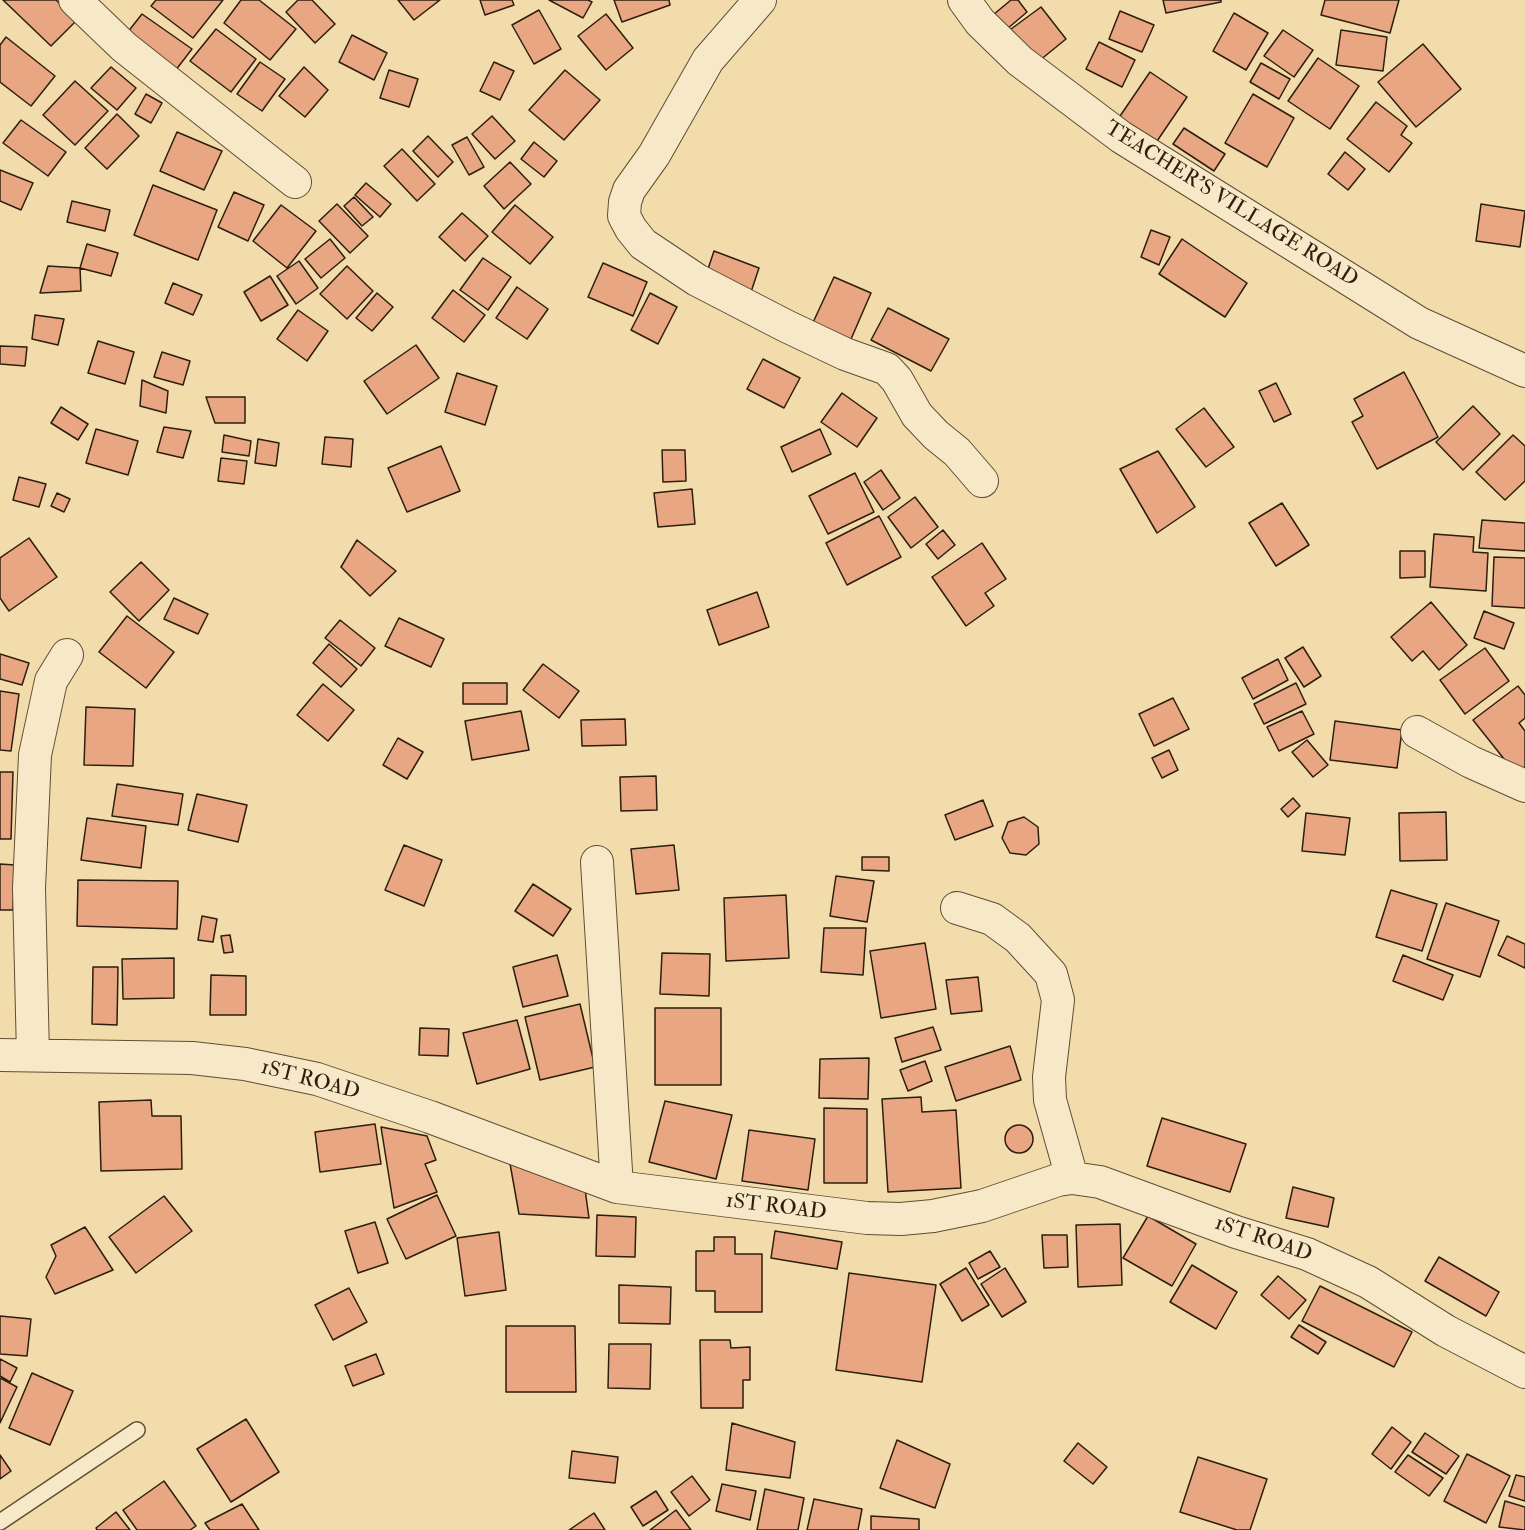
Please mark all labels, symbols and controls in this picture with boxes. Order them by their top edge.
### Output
street label: TEACHER'S VILLAGE ROAD [1100,117,1362,293]
street label: 1ST ROAD [258,1056,362,1106]
street label: 1ST ROAD [724,1189,828,1227]
street label: 1ST ROAD [1211,1212,1315,1268]

